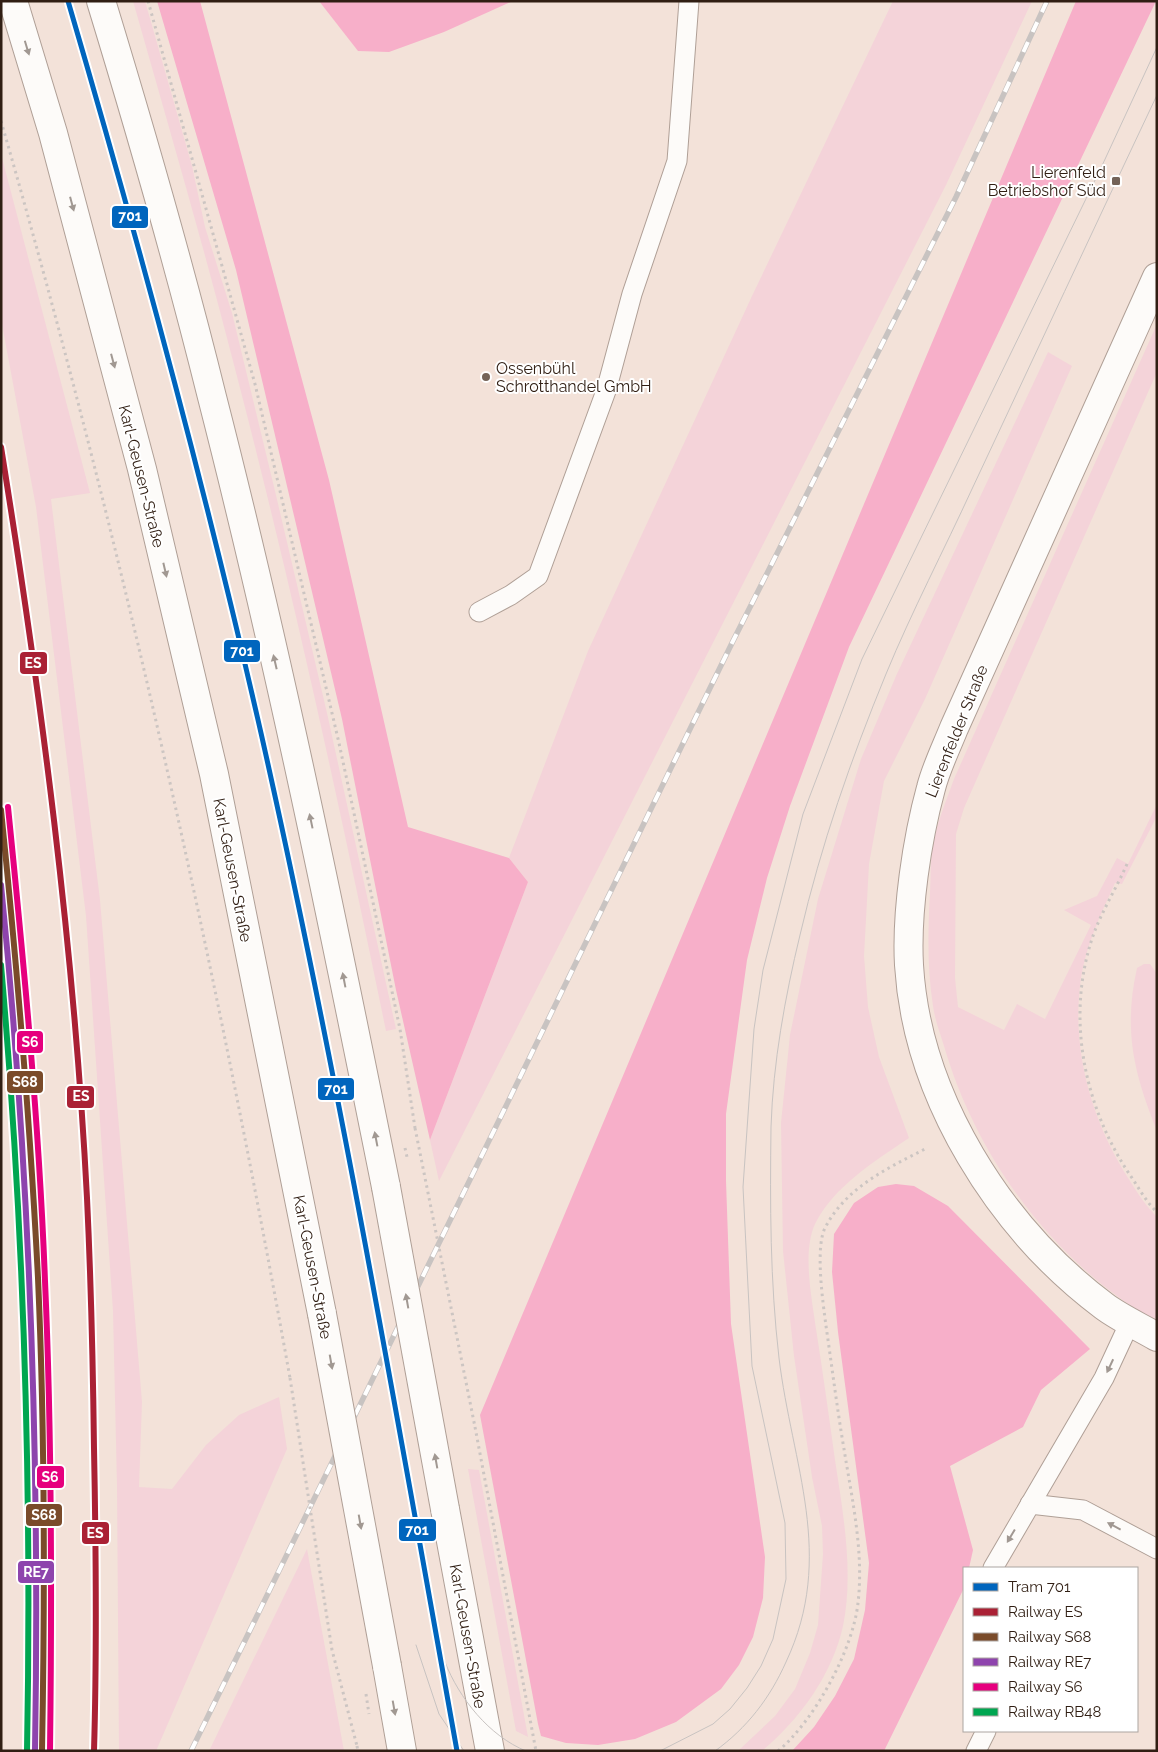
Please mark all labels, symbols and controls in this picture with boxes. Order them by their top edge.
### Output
one-way arrow [24,41,32,56]
place label: Lierenfeld Betriebshof Süd [988,163,1106,200]
marker: Lierenfeld Betriebshof Süd [1110,175,1122,187]
one-way arrow [68,197,76,212]
line badge: 701 [111,205,149,229]
text: 701 [118,208,142,224]
one-way arrow [110,354,118,369]
place label: Ossenbühl Schrotthandel GmbH [496,359,652,396]
marker: Ossenbühl Schrotthandel GmbH [480,371,492,383]
street label: Karl-Geusen-Straße [115,403,168,549]
one-way arrow [161,562,169,577]
line badge: 701 [223,639,261,663]
text: 701 [230,643,254,659]
line badge: ES [19,651,48,675]
text: ES [25,655,42,671]
one-way arrow [271,655,279,670]
street label: Lierenfelder Straße [921,662,992,800]
street label: Karl-Geusen-Straße [209,796,256,944]
one-way arrow [306,812,314,828]
one-way arrow [340,971,348,987]
line badge: S6 [16,1030,44,1054]
text: S6 [21,1034,39,1050]
line badge: S68 [6,1070,44,1094]
text: S68 [12,1074,38,1090]
line badge: 701 [317,1077,355,1101]
text: 701 [324,1081,348,1097]
line badge: ES [66,1085,95,1109]
text: ES [73,1088,90,1104]
one-way arrow [372,1132,380,1147]
street label: Karl-Geusen-Straße [289,1193,336,1341]
one-way arrow [402,1293,410,1309]
one-way arrow [328,1355,336,1371]
one-way arrow [1105,1359,1113,1373]
one-way arrow [432,1453,440,1469]
line badge: S6 [36,1465,65,1489]
text: S6 [41,1469,59,1485]
line badge: S68 [25,1503,63,1527]
text: S68 [31,1507,57,1523]
one-way arrow [357,1515,365,1531]
line badge: 701 [398,1518,437,1542]
line badge: ES [81,1521,110,1545]
text: 701 [405,1522,429,1538]
one-way arrow [1106,1522,1121,1530]
text: ES [87,1525,104,1541]
one-way arrow [1007,1529,1016,1542]
line badge: RE7 [17,1560,55,1584]
street label: Karl-Geusen-Straße [445,1562,490,1710]
text: RE7 [23,1564,49,1580]
legend [963,1567,1138,1732]
text: Tram 701 [1008,1578,1071,1596]
text: Railway ES [1008,1603,1083,1621]
text: Railway S68 [1008,1628,1092,1646]
text: Railway RE7 [1008,1653,1091,1671]
text: Railway S6 [1008,1678,1083,1696]
one-way arrow [391,1701,399,1717]
text: Railway RB48 [1008,1703,1101,1721]

